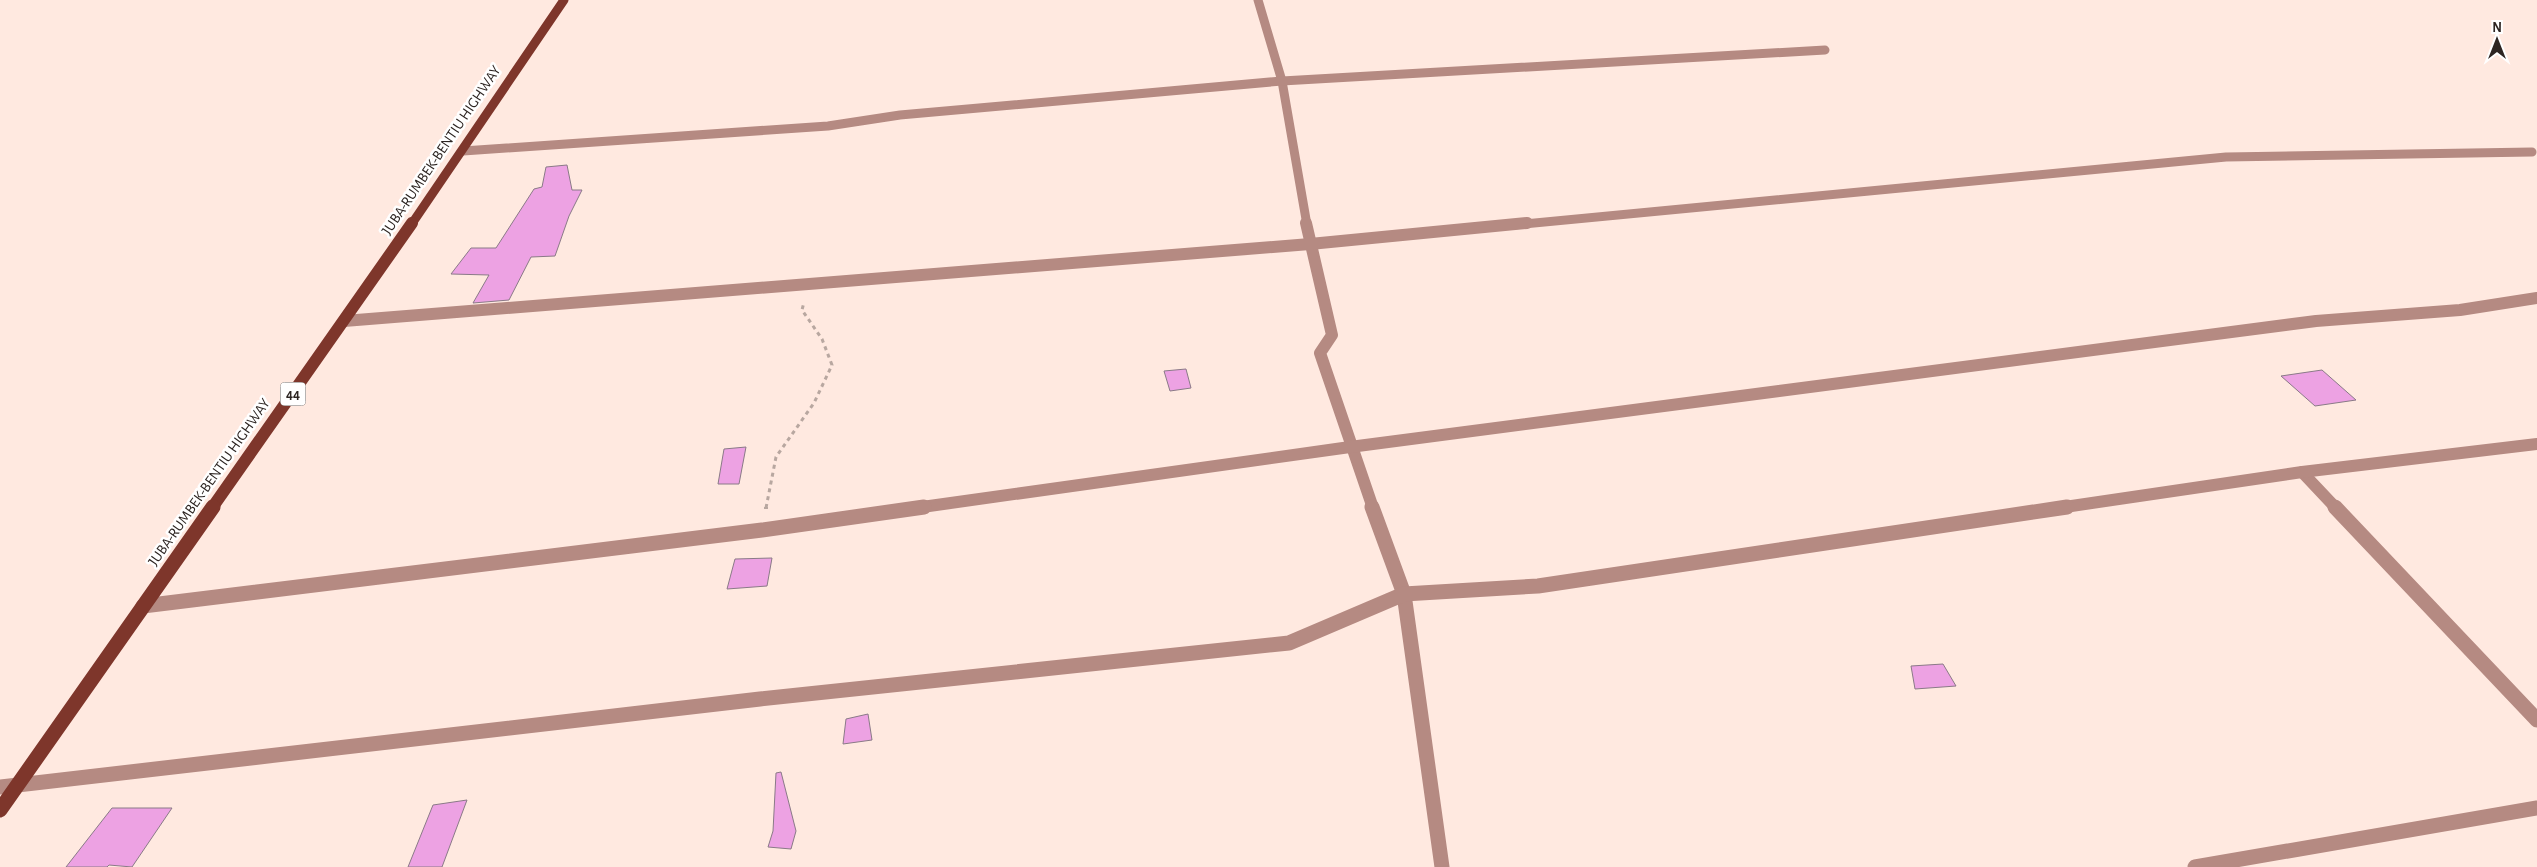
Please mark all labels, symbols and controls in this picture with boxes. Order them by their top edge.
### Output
north arrow [2472,15,2522,65]
text: N [2492,21,2502,35]
street label: JUBA-RUMBEK-BENTIU HIGHWAY [379,63,504,238]
road number: 44 [280,382,306,406]
street label: JUBA-RUMBEK-BENTIU HIGHWAY [146,396,273,569]

